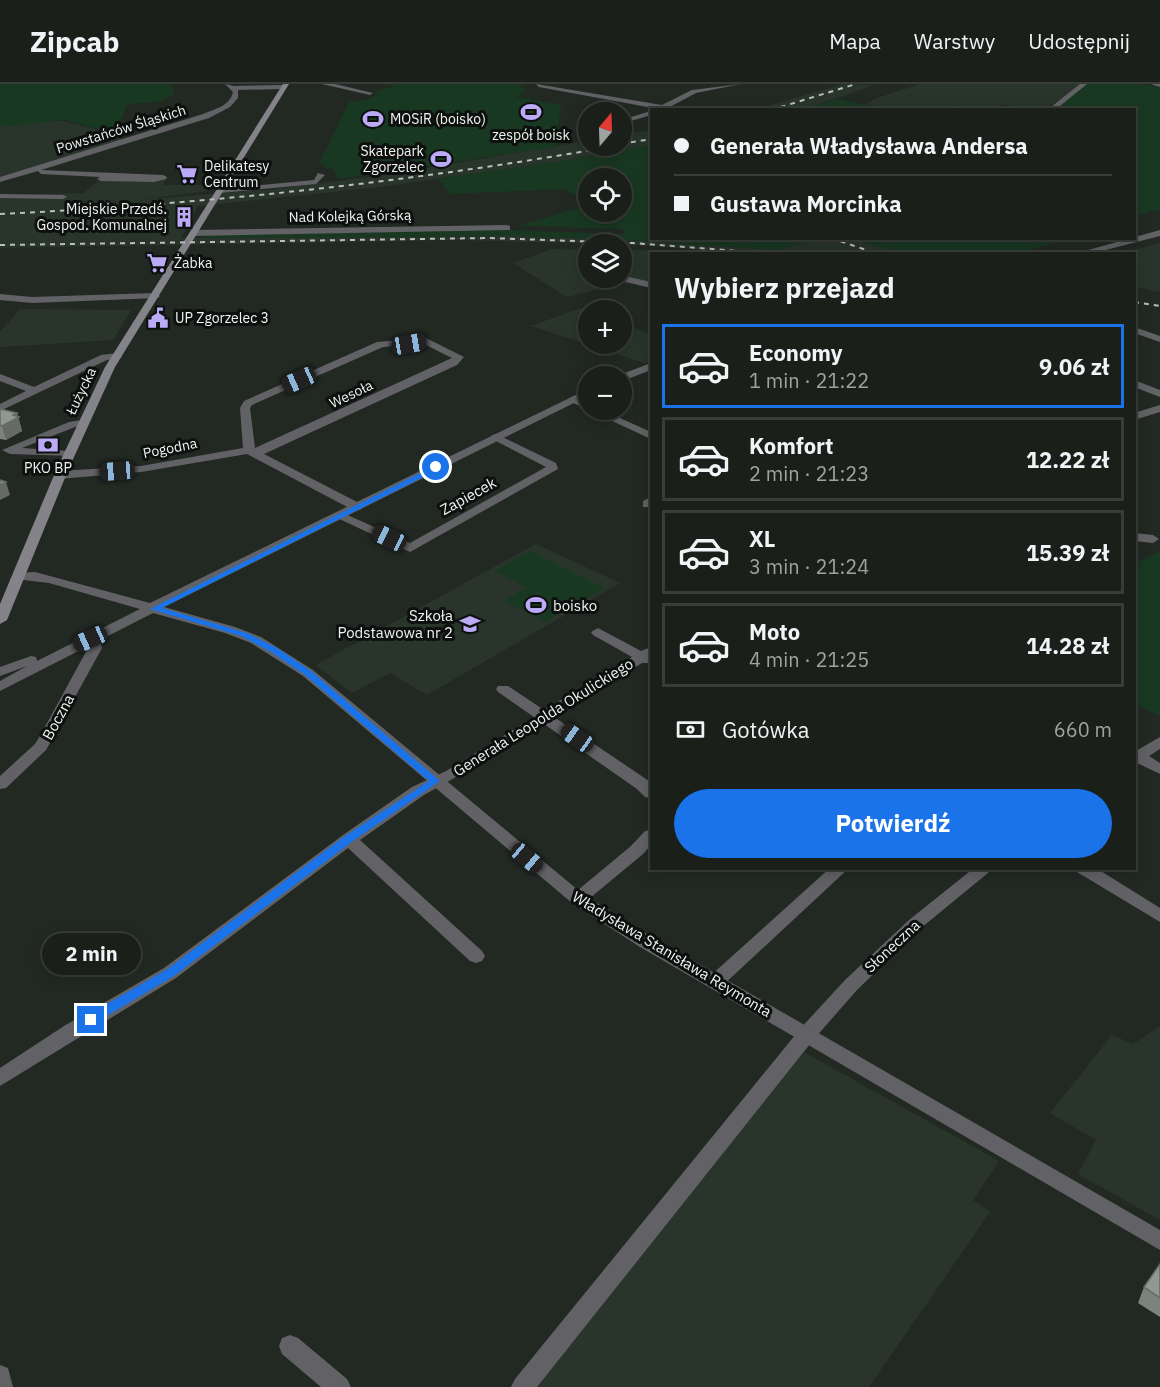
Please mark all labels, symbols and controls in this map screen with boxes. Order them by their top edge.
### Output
text: Zipcab [30,23,119,60]
text: Mapa [829,27,881,55]
text: Warstwy [914,27,995,55]
text: Udostępnij [1028,27,1130,55]
street label: Powstańców Śląskich [54,100,188,157]
sports icon: zespół boisk [519,100,543,124]
north arrow [578,102,632,156]
map controls [578,102,632,420]
sports icon: MOSiR (boisko) [361,107,385,131]
place label: MOSiR (boisko) [390,110,486,128]
place label: zespół boisk [492,126,570,144]
text: Generała Władysława Andersa [710,131,1028,160]
place label: Skatepark Zgorzelec [360,142,425,176]
sports icon: Skatepark Zgorzelec [429,147,453,171]
place label: Delikatesy Centrum [204,157,269,191]
supermarket icon: Delikatesy Centrum [175,162,199,186]
button: locate [578,168,632,222]
text: Gustawa Morcinka [710,189,902,218]
place label: Miejskie Przedś. Gospod. Komunalnej [37,200,167,234]
building icon: Miejskie Przedś. Gospod. Komunalnej [172,205,196,229]
street label: Nad Kolejką Górską [289,206,412,226]
button: layers [578,234,632,288]
supermarket icon: Żabka [145,251,169,275]
place label: Żabka [174,254,213,272]
text: Wybierz przejazd [674,270,895,305]
button: + [578,300,632,354]
public building icon: UP Zgorzelec 3 [146,306,170,330]
place label: UP Zgorzelec 3 [175,309,269,327]
car [390,332,428,356]
text: Economy [749,338,843,367]
icon: car [677,339,731,393]
text: 9.06 zł [1039,352,1109,381]
street label: Łużycka [61,364,100,418]
car [279,364,319,396]
button: − [578,366,632,420]
text: 1 min · 21:22 [749,367,869,394]
street label: Wesoła [326,376,376,412]
text: Komfort [749,431,834,460]
icon: car [677,432,731,486]
bank icon: PKO BP [36,433,60,457]
street label: Pogodna [141,434,199,462]
text: 12.22 zł [1026,445,1109,474]
route start [422,453,449,480]
place label: PKO BP [24,459,72,477]
text: 2 min · 21:23 [749,460,869,487]
car [98,461,136,481]
street label: Zapiecek [437,473,499,519]
car [369,522,409,554]
text: XL [749,524,775,553]
icon: car [677,525,731,579]
text: 15.39 zł [1026,538,1109,567]
text: 3 min · 21:24 [749,553,869,580]
sports icon: boisko [524,593,548,617]
place label: boisko [553,596,597,615]
place label: Szkoła Podstawowa nr 2 [337,606,453,642]
school or university icon: Szkoła Podstawowa nr 2 [458,612,482,636]
text: Moto [749,617,800,646]
icon: car [677,618,731,672]
car [70,623,110,655]
text: 14.28 zł [1026,631,1109,660]
text: 4 min · 21:25 [749,646,869,673]
street label: Generała Leopolda Okulickiego [450,654,636,780]
street label: Boczna [38,691,78,743]
icon: cash [674,713,707,746]
text: Gotówka [722,715,810,744]
text: 660 m [1054,716,1112,743]
car [557,720,597,756]
button: Potwierdź [674,789,1112,858]
car [507,840,547,876]
street label: Władysława Stanisława Reymonta [569,887,775,1021]
street label: Słoneczna [860,915,924,977]
callout: 2 min [42,933,140,975]
text: 2 min [65,940,118,967]
route end [77,1006,104,1033]

